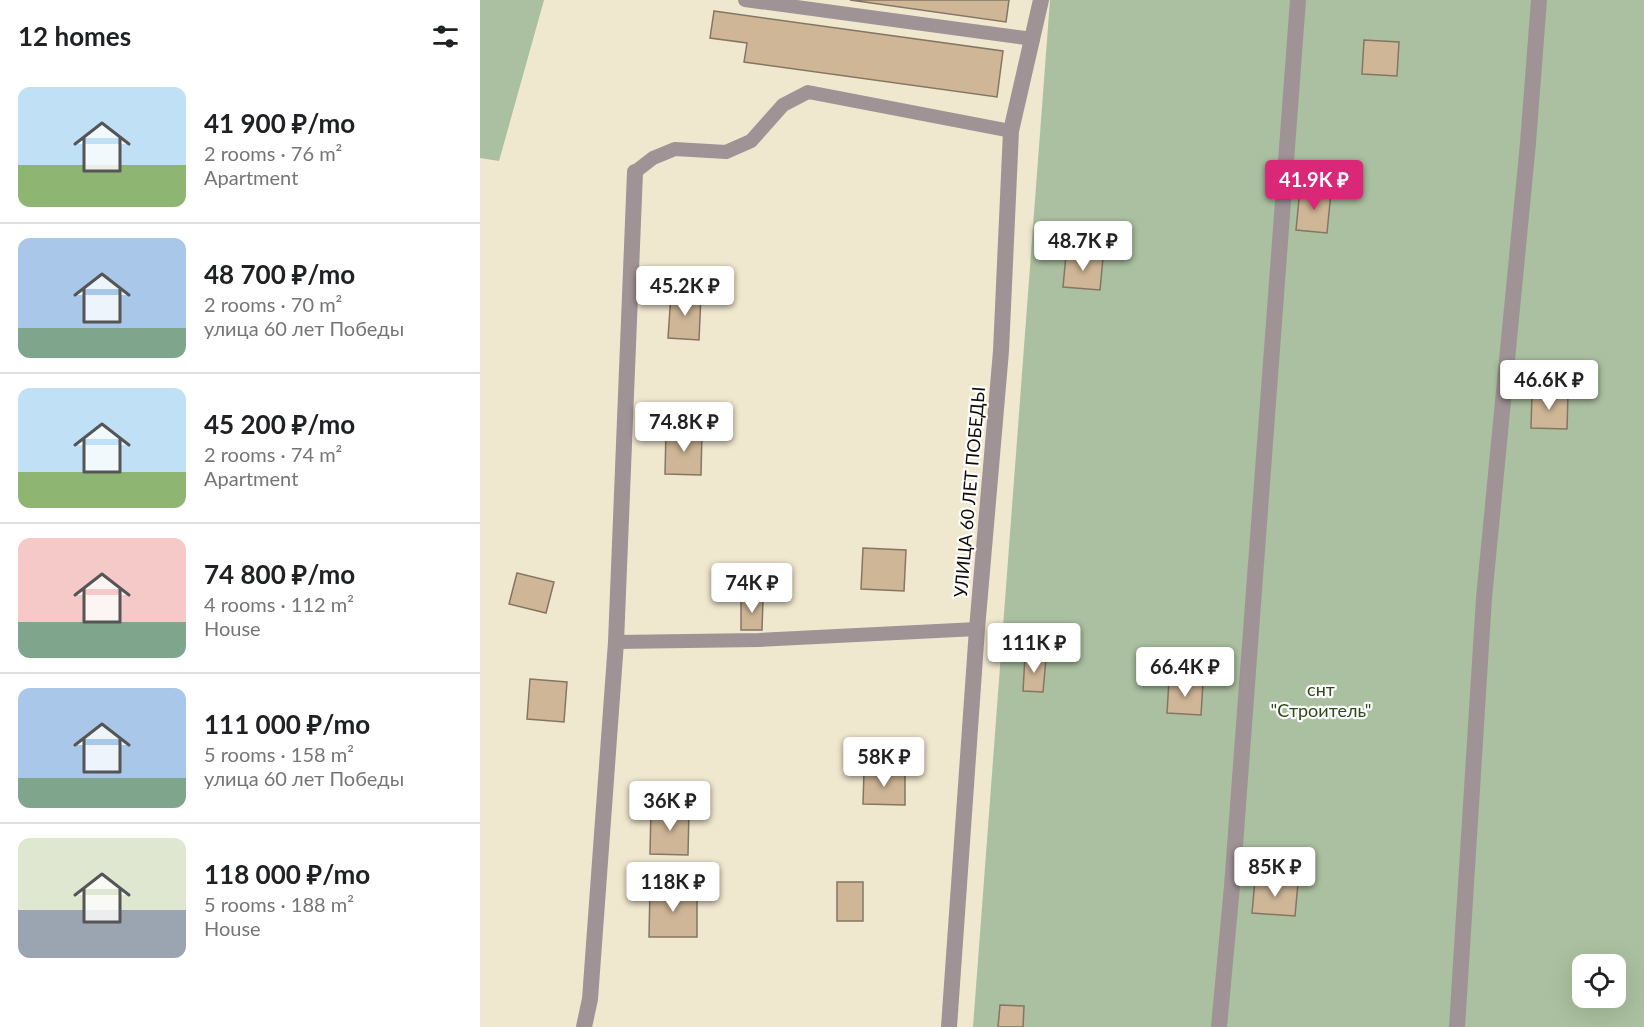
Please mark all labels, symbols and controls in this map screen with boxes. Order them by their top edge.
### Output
text: 12 homes [18,20,131,52]
icon: filters [429,20,462,53]
text: 41 900 ₽/mo [204,107,355,139]
icon: home [66,111,138,183]
text: 2 rooms · 76 m² [204,141,342,165]
pin: 41.9K ₽ [1259,160,1369,211]
text: Apartment [204,165,298,189]
text: 41.9K ₽ [1279,167,1349,191]
pin: 48.7K ₽ [1028,221,1138,272]
text: 48.7K ₽ [1048,228,1118,252]
text: 48 700 ₽/mo [204,258,355,290]
icon: home [66,262,138,334]
pin: 45.2K ₽ [630,266,740,317]
text: 45.2K ₽ [650,273,720,297]
text: 2 rooms · 70 m² [204,292,342,316]
text: улица 60 лет Победы [204,316,404,340]
pin: 46.6K ₽ [1494,360,1604,411]
text: 46.6K ₽ [1514,367,1584,391]
street label: УЛИЦА 60 ЛЕТ ПОБЕДЫ [949,386,989,598]
pin: 74.8K ₽ [629,402,739,453]
text: 45 200 ₽/mo [204,408,355,440]
text: 74.8K ₽ [649,409,719,433]
icon: home [66,412,138,484]
text: 2 rooms · 74 m² [204,442,342,466]
text: Apartment [204,466,298,490]
text: 74 800 ₽/mo [204,558,355,590]
icon: home [66,562,138,634]
pin: 74K ₽ [710,563,794,614]
text: 74K ₽ [725,570,779,594]
text: 4 rooms · 112 m² [204,592,354,616]
text: House [204,616,261,640]
pin: 111K ₽ [985,623,1083,674]
text: 111K ₽ [1001,630,1067,654]
pin: 66.4K ₽ [1130,647,1240,698]
text: 66.4K ₽ [1150,654,1220,678]
park label: снт "Строитель" [1271,678,1371,721]
text: 111 000 ₽/mo [204,708,370,740]
icon: home [66,712,138,784]
pin: 58K ₽ [842,737,926,788]
text: 5 rooms · 158 m² [204,742,354,766]
text: 58K ₽ [857,744,911,768]
text: улица 60 лет Победы [204,766,404,790]
pin: 36K ₽ [628,781,712,832]
text: 36K ₽ [643,788,697,812]
pin: 85K ₽ [1233,847,1317,898]
text: 85K ₽ [1248,854,1302,878]
text: 118 000 ₽/mo [204,858,370,890]
icon: home [66,862,138,934]
pin: 118K ₽ [624,862,722,913]
text: 118K ₽ [640,869,706,893]
text: 5 rooms · 188 m² [204,892,354,916]
text: House [204,916,261,940]
map controls [1572,954,1626,1008]
button: locate [1572,954,1626,1008]

